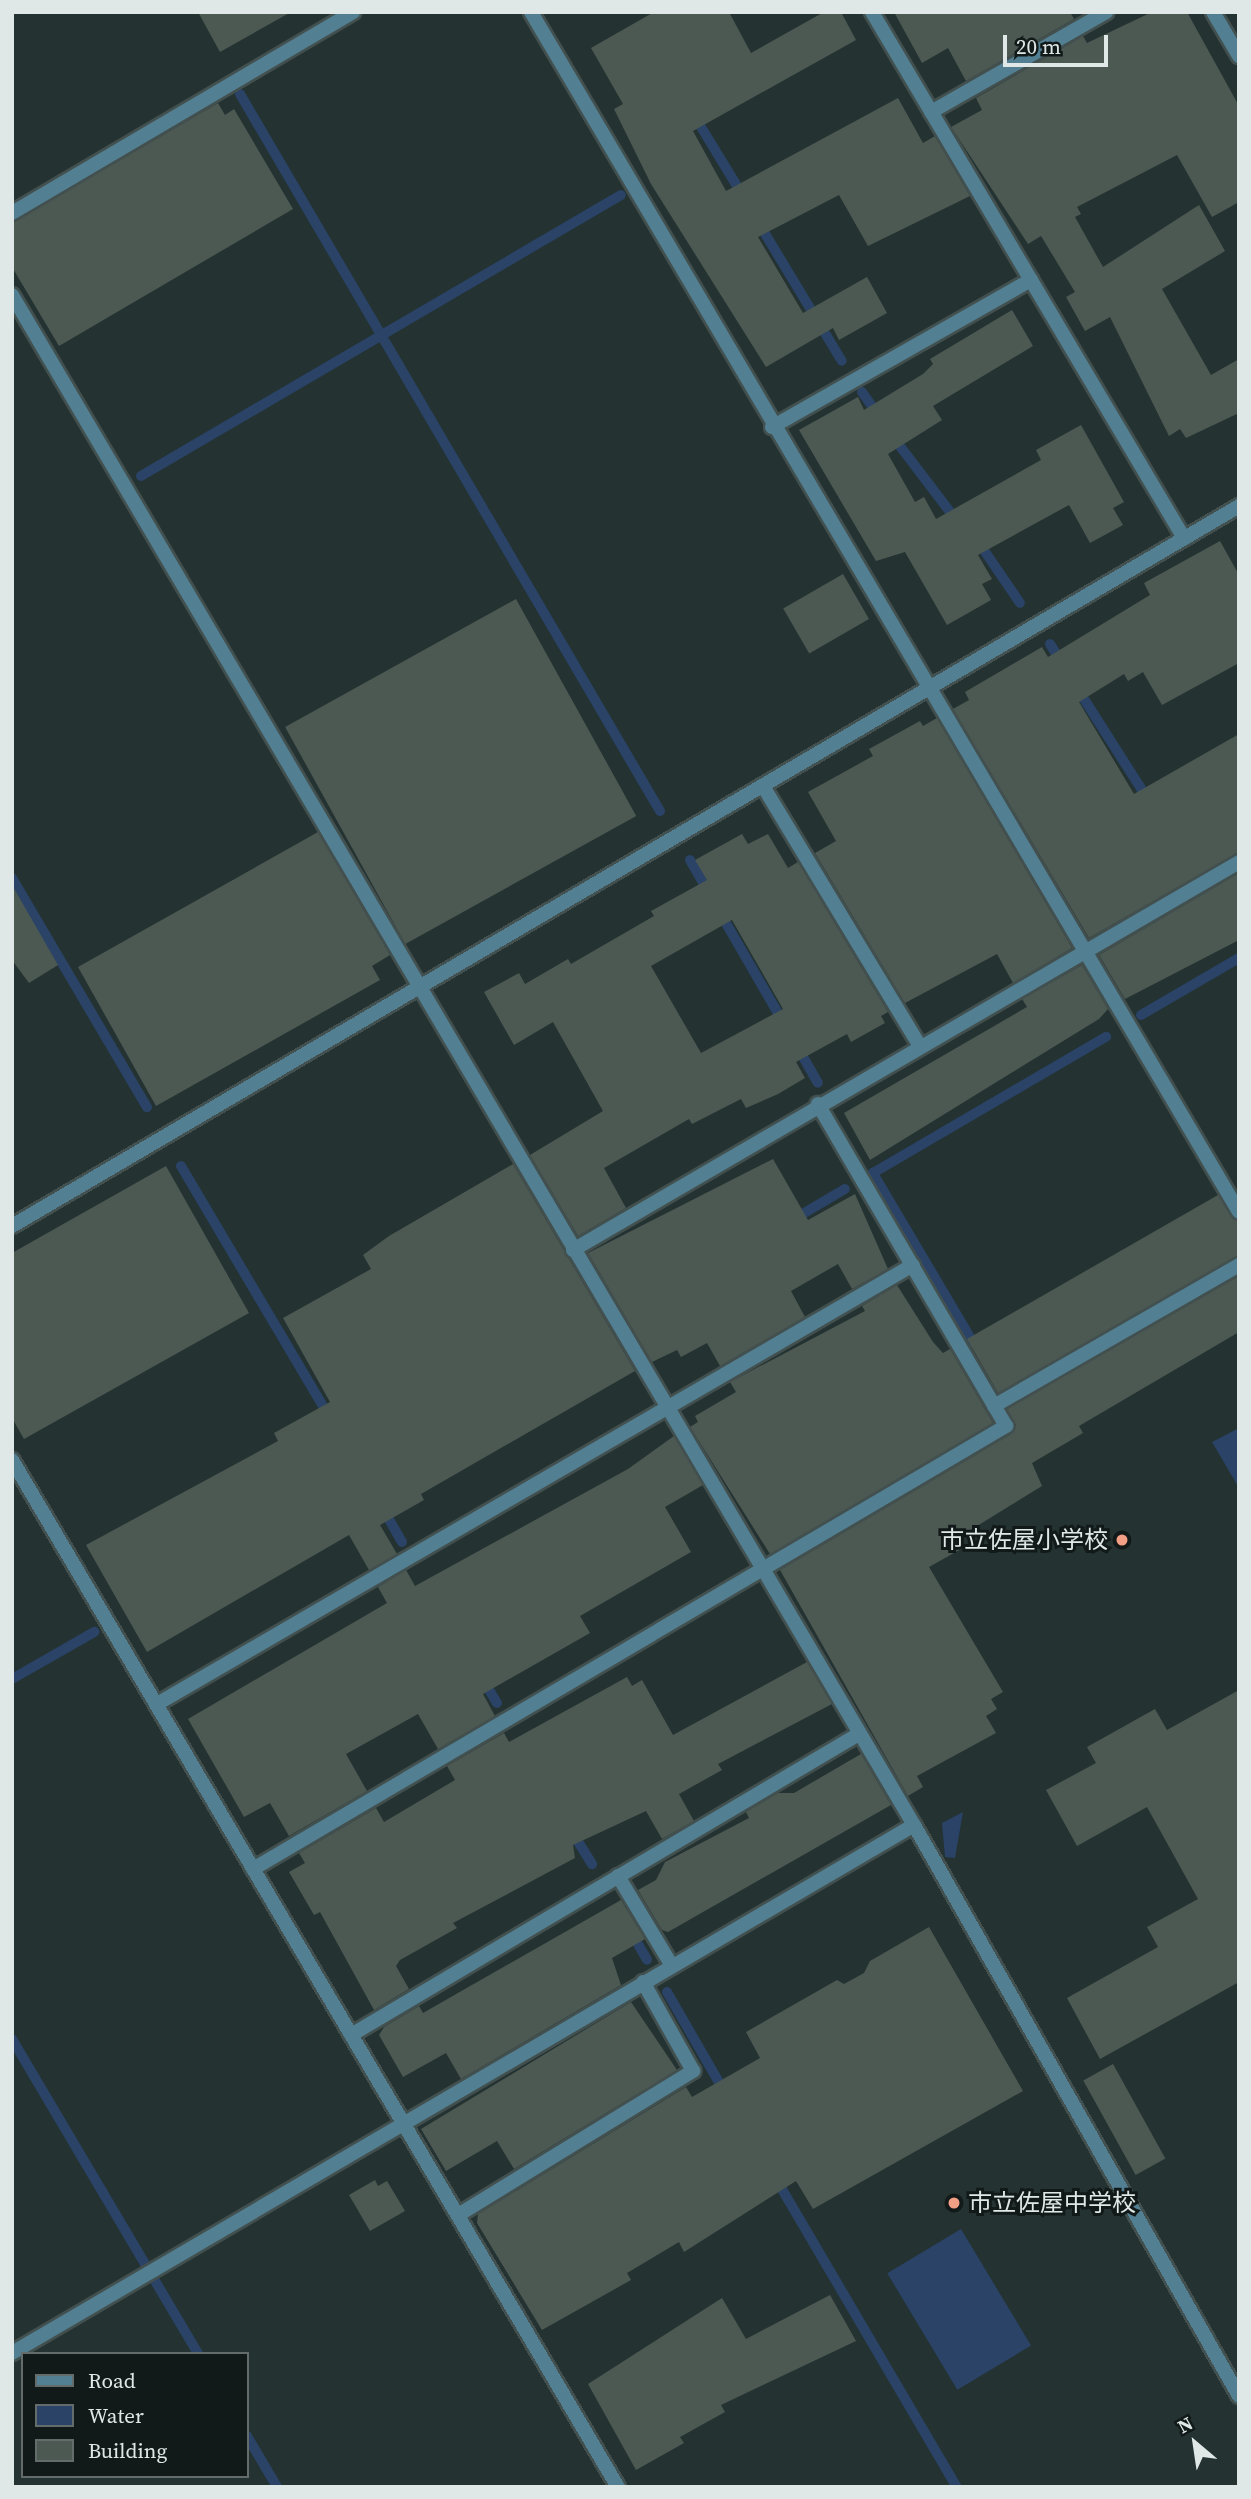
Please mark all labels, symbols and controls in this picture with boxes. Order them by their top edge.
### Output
scale bar [1006,21,1111,65]
text: 20 m [1016,32,1061,61]
place label: 市立佐屋小学校 [940,1526,1108,1554]
marker: 市立佐屋小学校 [1114,1532,1130,1548]
place label: 市立佐屋中学校 [968,2189,1136,2217]
marker: 市立佐屋中学校 [946,2195,962,2211]
legend [21,2352,248,2478]
text: Road [88,2366,136,2395]
text: Water [88,2401,144,2430]
north arrow [1160,2408,1230,2478]
text: N [1172,2410,1197,2439]
text: Building [88,2436,167,2465]

